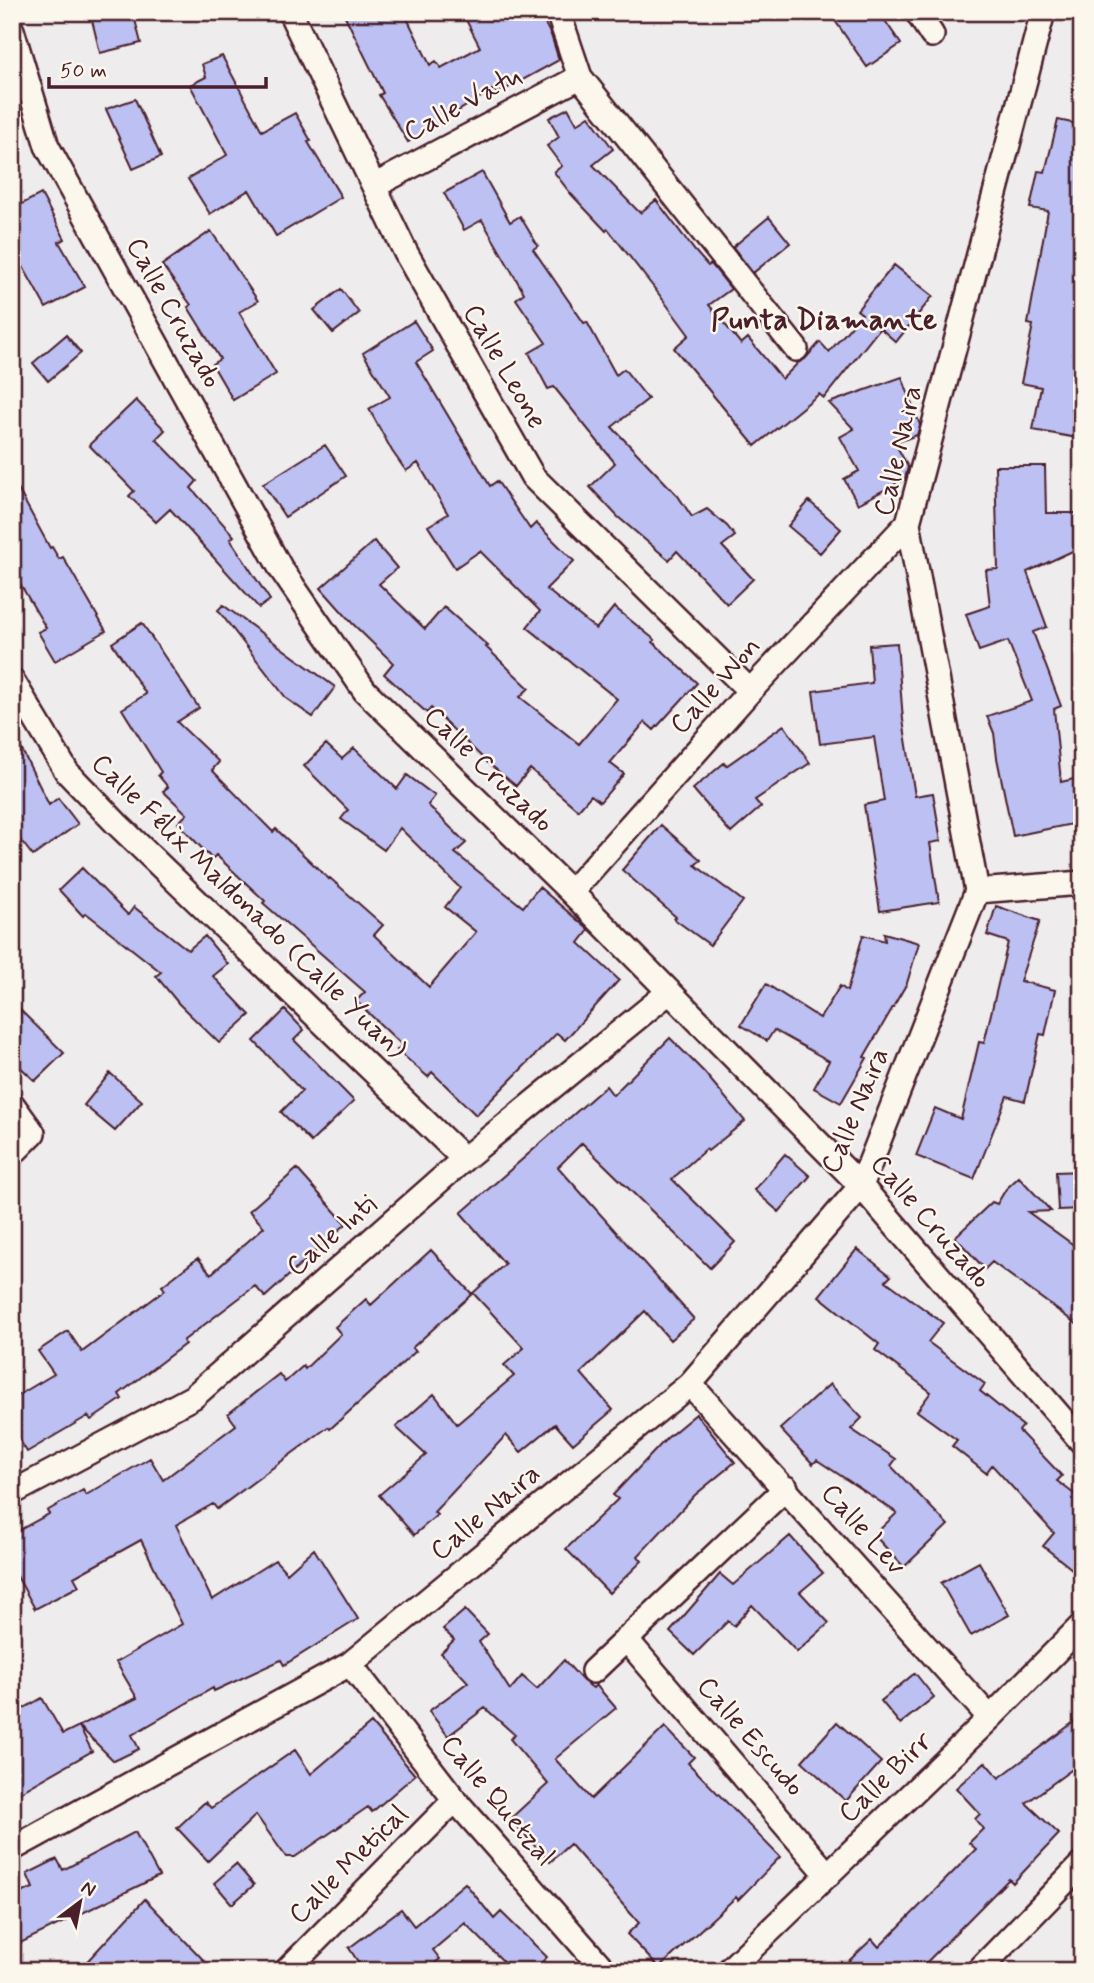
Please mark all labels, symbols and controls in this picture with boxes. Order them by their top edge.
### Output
scale bar [49,46,266,90]
text: 50 m [60,57,107,85]
street label: Calle Vatu [398,58,528,152]
street label: Calle Cruzado [116,231,230,395]
street label: Calle Leone [453,298,555,436]
district label: Punta Diamante [711,301,937,340]
street label: Calle Naira [866,382,932,520]
street label: Calle Won [662,629,770,743]
street label: Calle Cruzado [415,699,561,841]
street label: Calle Félix Maldonado (Calle Yuan) [82,746,414,1068]
street label: Calle Naira [813,1042,899,1180]
street label: Calle Cruzado [861,1147,999,1297]
street label: Calle Inti [279,1186,385,1286]
street label: Calle Naira [423,1456,549,1570]
street label: Calle Lev [812,1476,914,1584]
street label: Calle Escudo [688,1669,812,1805]
street label: Calle Birr [831,1723,942,1832]
street label: Calle Quetzal [431,1728,563,1874]
street label: Calle Metical [281,1797,417,1933]
north arrow [46,1868,116,1938]
text: N [76,1875,100,1903]

